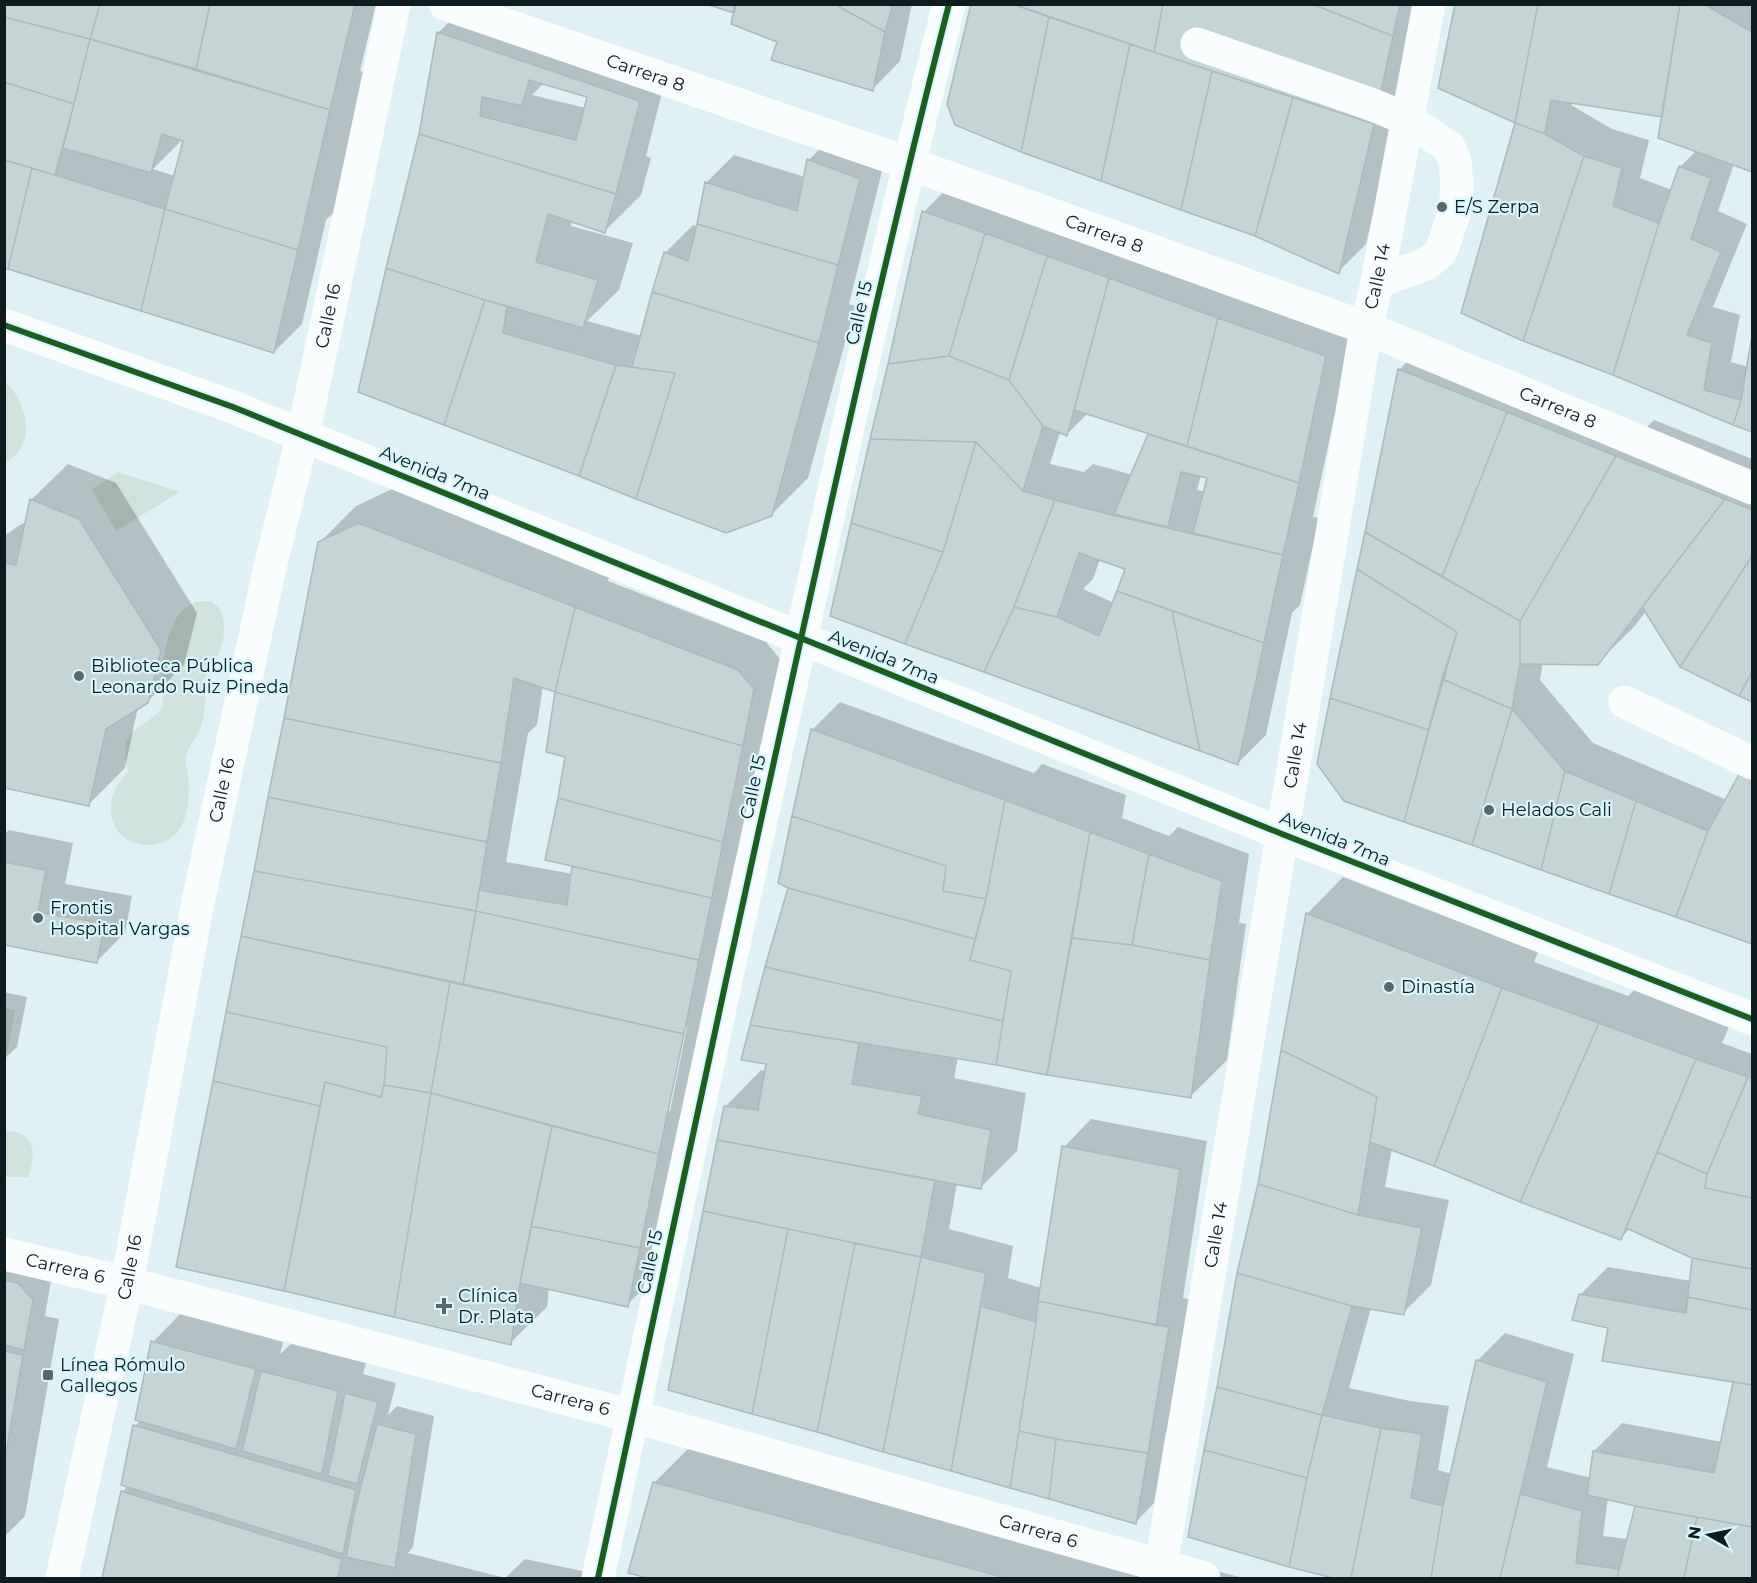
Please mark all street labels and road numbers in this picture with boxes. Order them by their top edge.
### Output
street label: Carrera 8 [603,49,688,97]
street label: Carrera 8 [1062,209,1146,258]
street label: Calle 14 [1360,241,1395,312]
street label: Calle 15 [841,279,877,347]
street label: Calle 16 [311,281,346,351]
street label: Carrera 8 [1516,382,1600,433]
street label: Avenida 7ma [377,441,493,505]
street label: Avenida 7ma [826,625,942,689]
street label: Calle 14 [1279,720,1312,790]
street label: Calle 15 [735,753,771,821]
street label: Calle 16 [204,756,240,825]
street label: Avenida 7ma [1277,807,1393,871]
street label: Calle 14 [1200,1200,1232,1269]
street label: Calle 15 [632,1228,668,1296]
street label: Calle 16 [113,1233,147,1302]
street label: Carrera 6 [23,1248,107,1288]
street label: Carrera 6 [529,1379,613,1421]
street label: Carrera 6 [996,1509,1080,1553]

